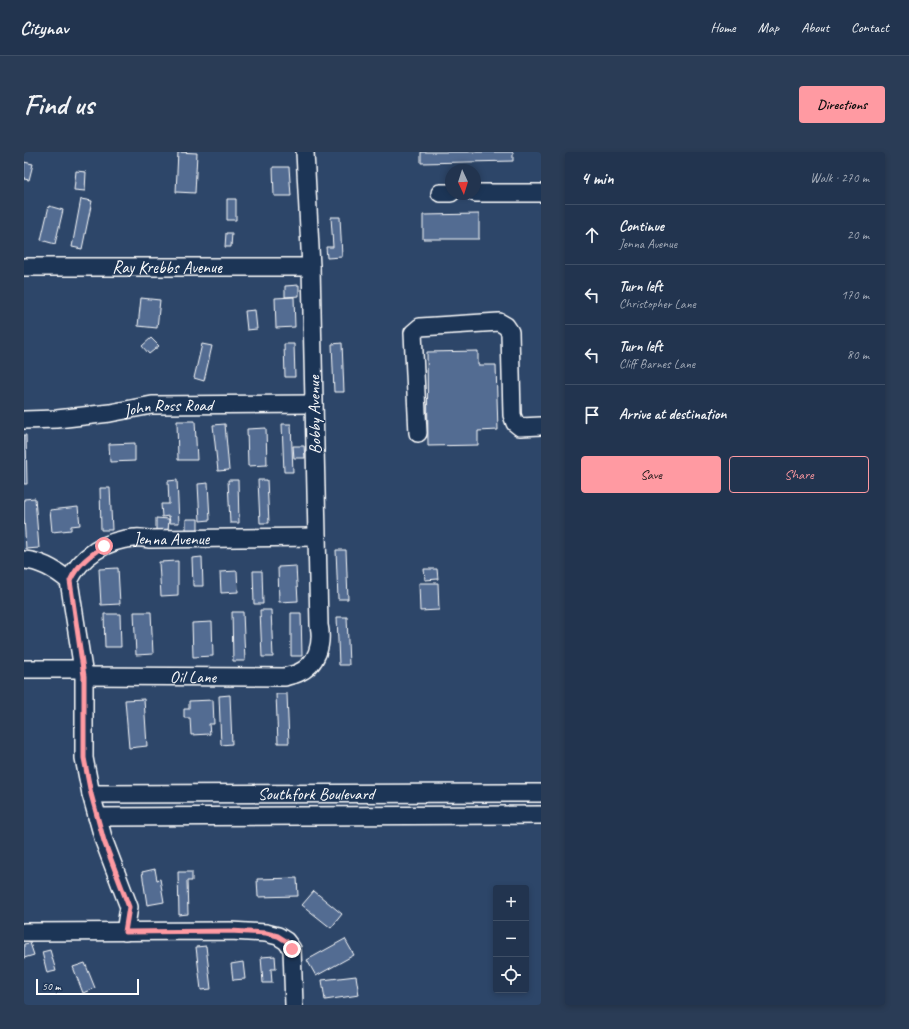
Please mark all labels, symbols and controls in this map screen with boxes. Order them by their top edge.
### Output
text: Citynav [20,16,68,40]
text: Home [710,19,736,36]
text: Map [758,19,779,36]
text: About [801,19,829,36]
text: Contact [851,19,889,36]
button: Directions [799,86,885,123]
text: Find us [24,87,94,122]
north arrow [445,164,481,200]
text: 4 min [581,168,614,189]
text: Walk · 270 m [810,170,869,186]
text: Continue [619,217,664,236]
icon: ahead [581,224,603,246]
text: 20 m [847,227,869,243]
text: Jenna Avenue [619,236,677,252]
street label: Ray Krebbs Avenue [112,257,223,278]
text: Turn left [619,277,662,296]
icon: left [581,284,603,306]
text: 170 m [841,287,869,303]
text: Christopher Lane [619,296,696,312]
text: Turn left [619,337,662,356]
icon: left [581,344,603,366]
text: 80 m [847,347,869,363]
text: Cliff Barnes Lane [619,356,695,372]
street label: Bobby Avenue [303,374,326,454]
street label: John Ross Road [121,395,216,421]
icon: arrive [581,404,603,426]
text: Arrive at destination [619,405,726,424]
button: Save [581,456,721,493]
button: Share [729,456,869,493]
street label: Jenna Avenue [131,527,211,551]
route start [95,537,113,555]
street label: Oil Lane [170,666,218,688]
street label: Southfork Boulevard [258,783,377,805]
map controls [493,885,529,993]
button: + [493,885,529,921]
button: − [493,921,529,957]
route end [283,940,301,958]
button: locate [493,957,529,993]
scale bar [36,977,139,996]
text: 50 m [42,979,61,993]

